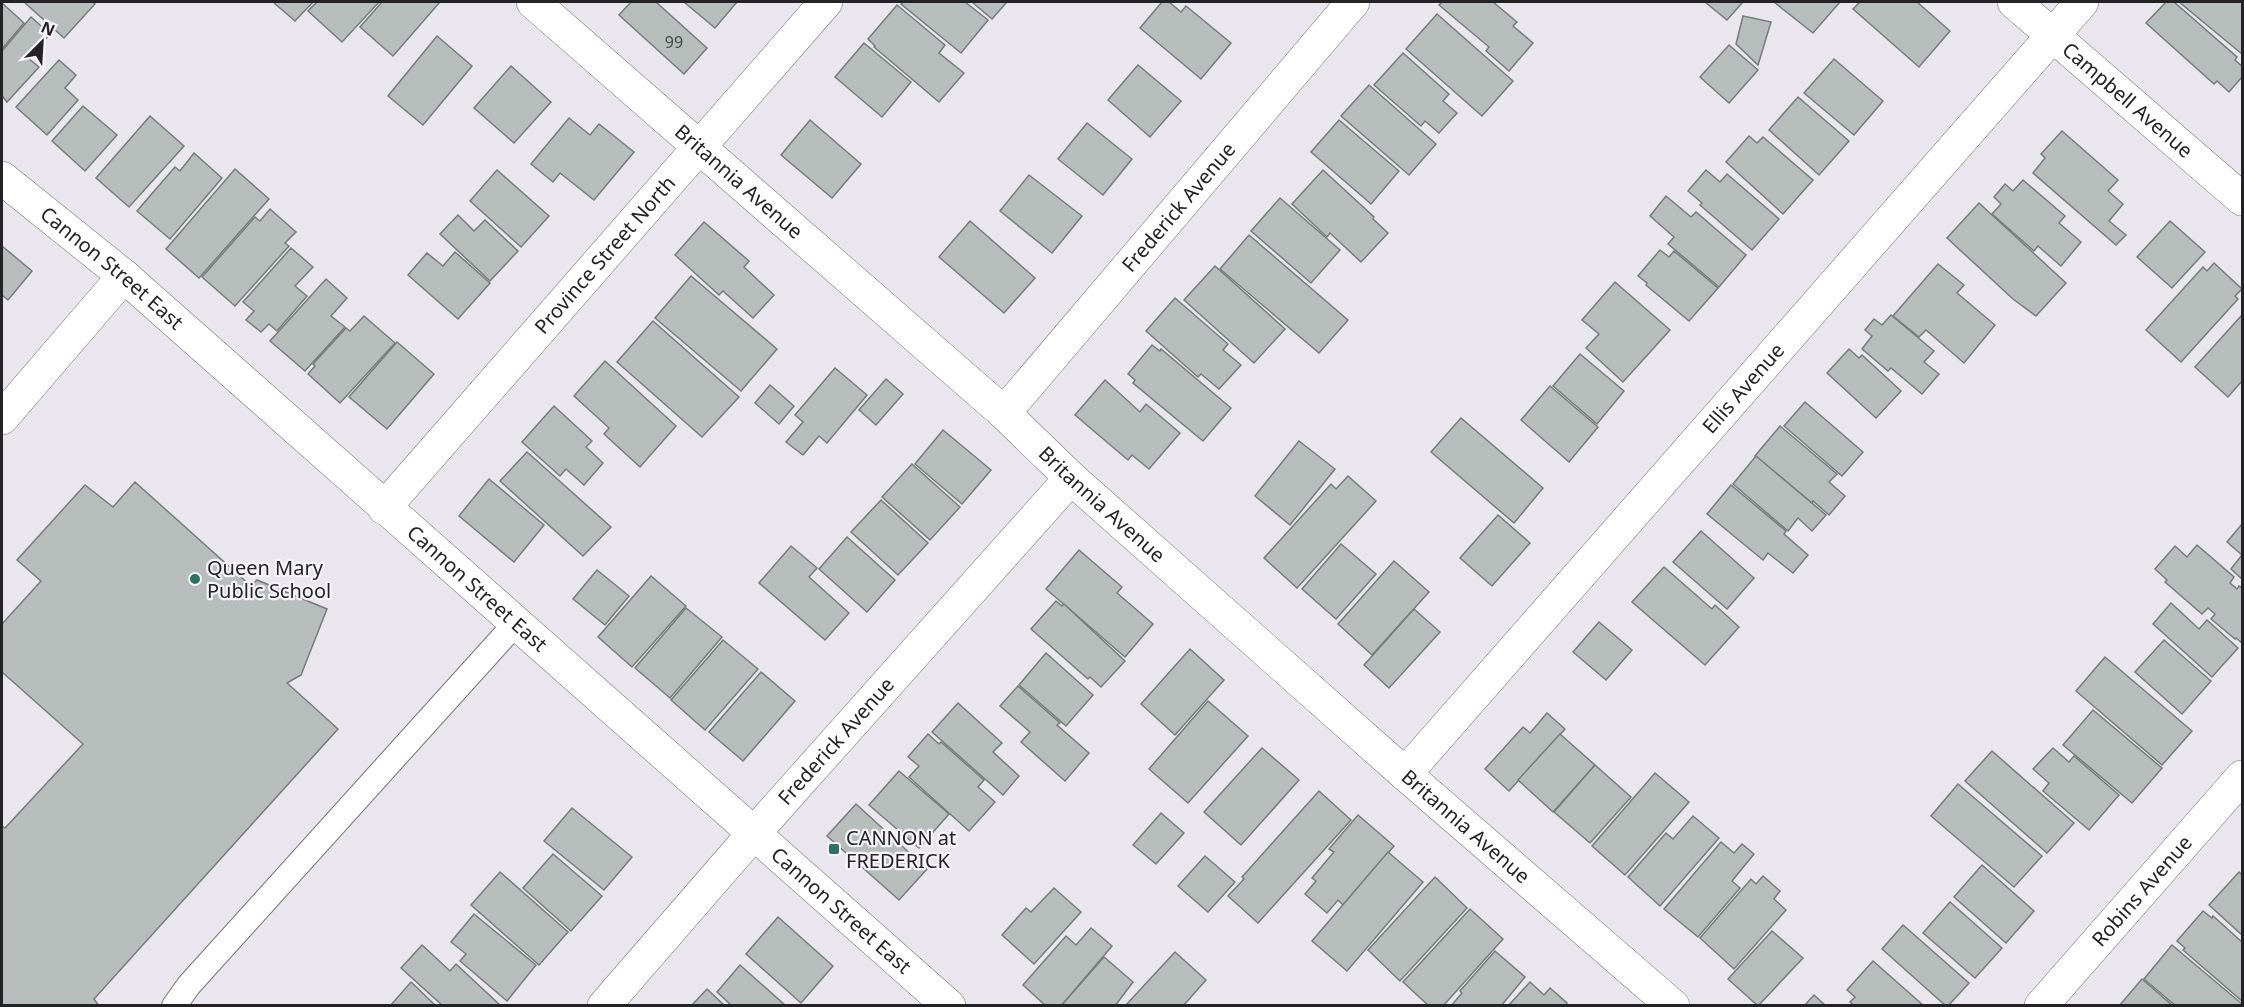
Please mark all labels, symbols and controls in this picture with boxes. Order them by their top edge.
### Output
north arrow [12,12,72,72]
text: N [38,16,59,41]
house number: 99 [665,31,683,53]
street label: Campbell Avenue [2057,36,2199,164]
street label: Britannia Avenue [669,118,809,244]
street label: Frederick Avenue [1116,136,1241,277]
street label: Province Street North [528,170,681,339]
street label: Cannon Street East [35,200,189,335]
street label: Ellis Avenue [1696,337,1790,439]
street label: Britannia Avenue [1033,440,1171,568]
street label: Cannon Street East [402,519,553,657]
place label: Queen Mary Public School [207,554,331,604]
marker: Queen Mary Public School [188,572,202,586]
street label: Frederick Avenue [771,671,900,810]
street label: Britannia Avenue [1396,763,1536,889]
place label: CANNON at FREDERICK [846,824,956,874]
street label: Robins Avenue [2085,829,2198,952]
street label: Cannon Street East [766,841,917,979]
marker: CANNON at FREDERICK [827,842,841,856]

